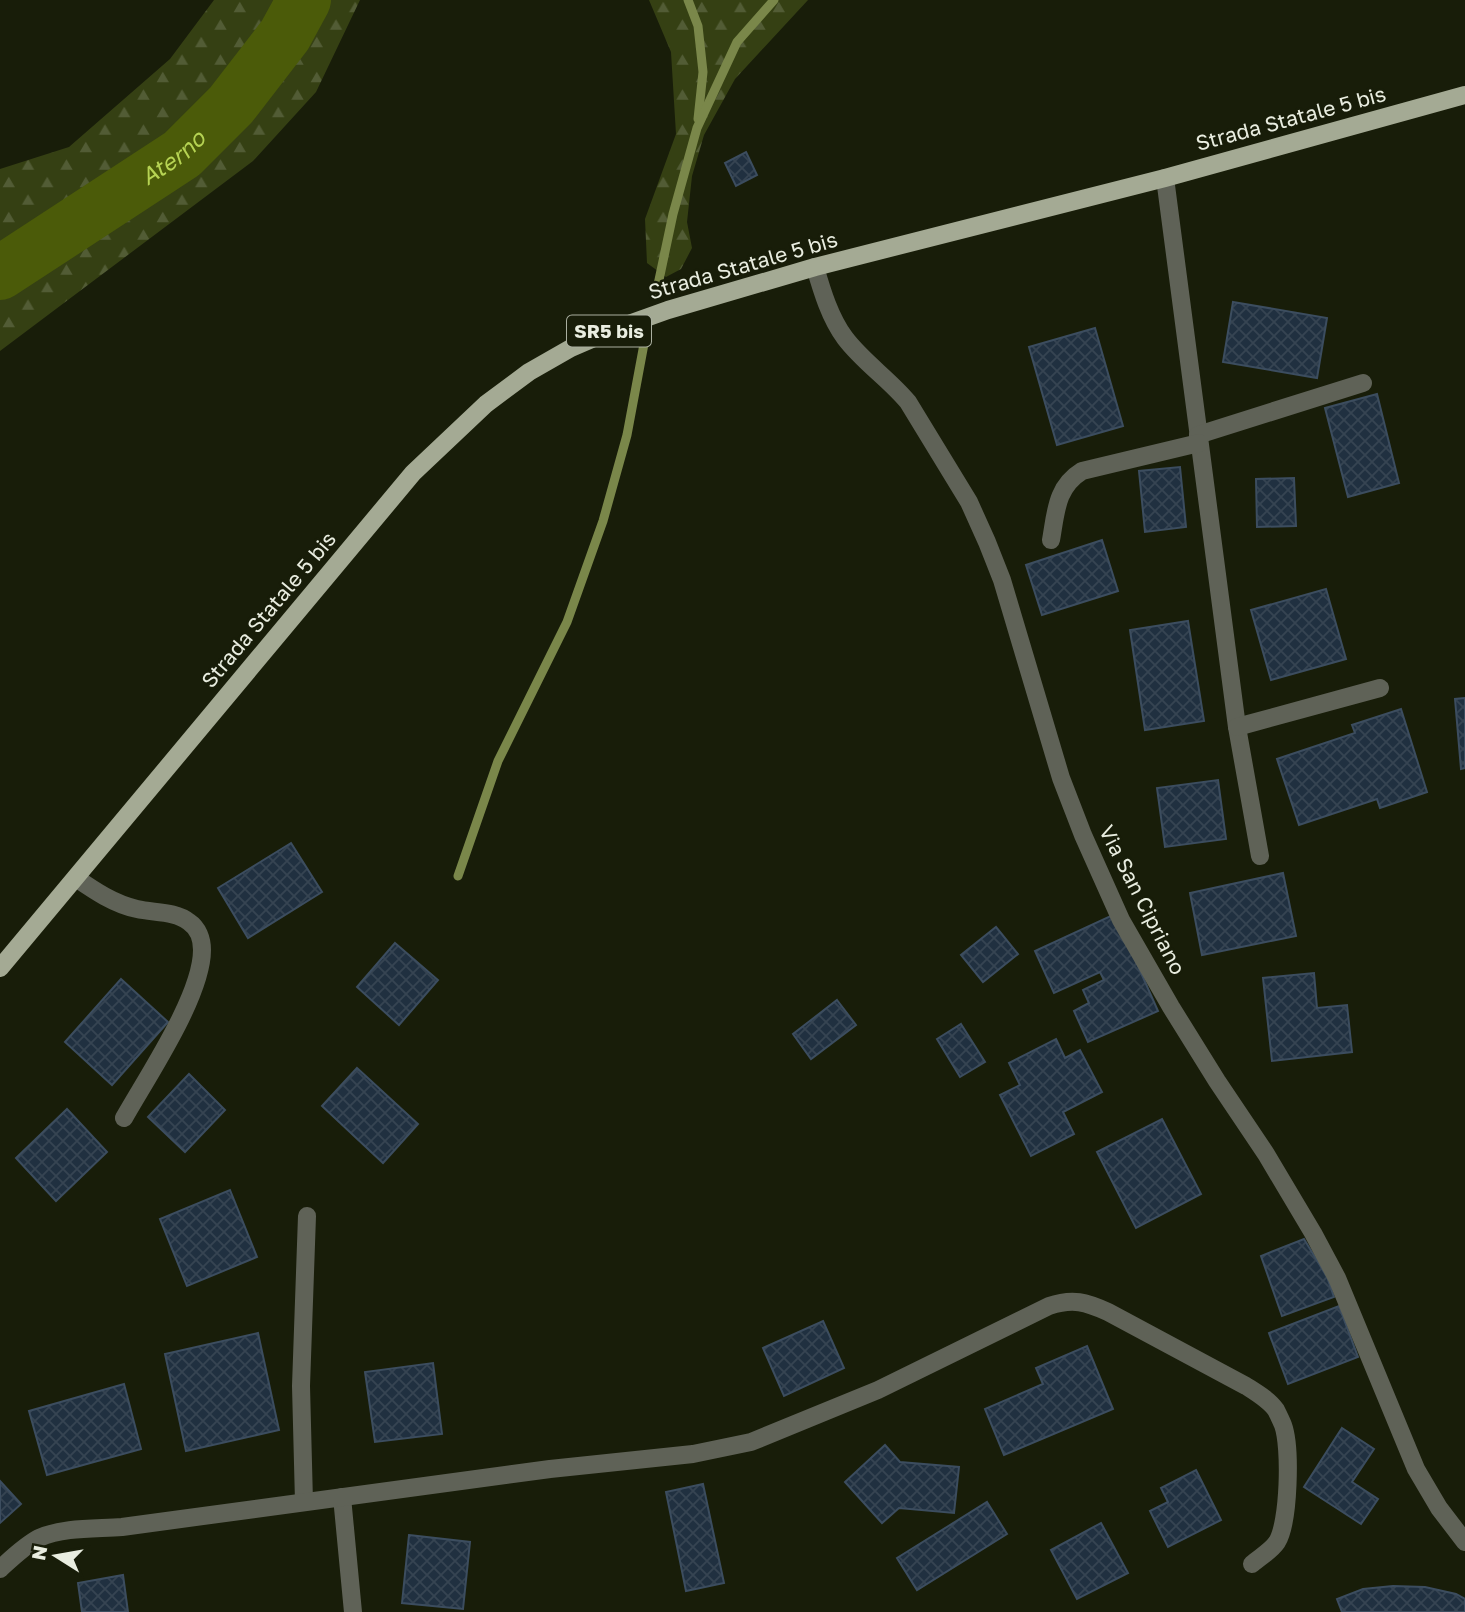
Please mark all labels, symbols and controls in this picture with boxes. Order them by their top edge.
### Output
street label: Strada Statale 5 bis [1193,80,1389,156]
water label: Aterno [135,123,212,190]
street label: Strada Statale 5 bis [645,226,840,305]
road number: SR5 bis [567,316,651,346]
street label: Strada Statale 5 bis [195,526,341,693]
street label: Via San Cipriano [1094,820,1192,979]
north arrow [21,1521,91,1591]
text: N [26,1543,51,1562]

